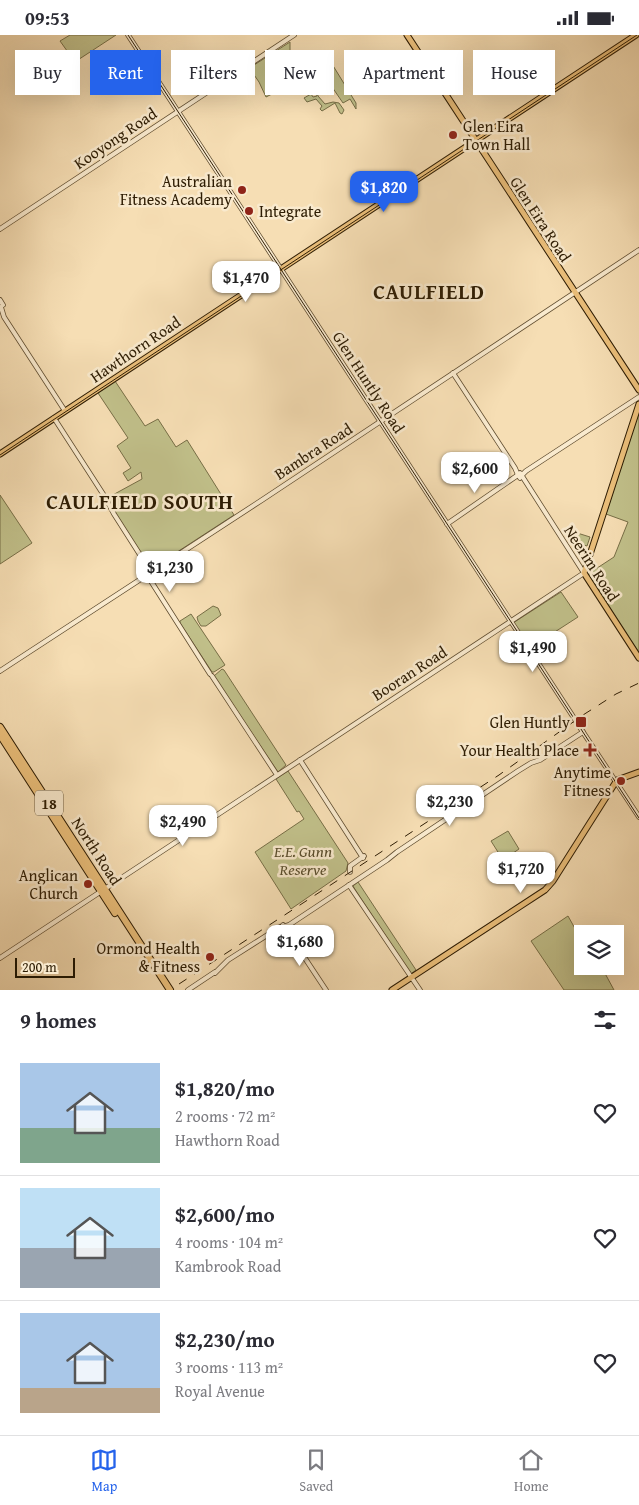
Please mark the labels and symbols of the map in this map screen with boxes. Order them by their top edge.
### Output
street label: Kooyong Road [69,101,162,175]
place label: Glen Eira Town Hall [463,114,531,156]
marker: Glen Eira Town Hall [447,129,459,141]
place label: Australian Fitness Academy [120,169,232,211]
pin: $1,820 [343,171,425,213]
street label: Glen Eira Road [504,172,578,267]
marker: Australian Fitness Academy [236,184,248,196]
place label: Integrate [259,199,321,223]
marker: Integrate [243,205,255,217]
pin: $1,470 [205,261,287,303]
district label: CAULFIELD [373,276,485,307]
street label: Hawthorn Road [85,310,185,388]
street label: Glen Huntly Road [327,326,411,438]
street label: Bambra Road [269,416,357,485]
pin: $2,600 [434,451,516,494]
district label: CAULFIELD SOUTH [46,486,234,517]
street label: Neerim Road [558,520,626,606]
pin: $1,230 [129,551,211,593]
pin: $1,490 [492,631,574,673]
street label: Booran Road [367,639,452,706]
place label: Glen Huntly [490,710,570,734]
marker: Glen Huntly [574,715,588,729]
place label: Your Health Place [460,738,579,762]
marker: Your Health Place [583,743,597,757]
place label: Anytime Fitness [554,760,611,802]
marker: Anytime Fitness [615,775,627,787]
pin: $2,230 [409,785,491,827]
road number: 18 [35,791,63,815]
pin: $2,490 [142,805,224,847]
street label: North Road [66,812,128,890]
park label: E.E. Gunn Reserve [273,839,332,881]
pin: $1,720 [480,851,562,894]
place label: Anglican Church [19,863,78,905]
marker: Anglican Church [82,878,94,890]
pin: $1,680 [259,925,341,967]
place label: Ormond Health & Fitness [97,936,200,978]
marker: Ormond Health & Fitness [204,951,216,963]
scale bar [15,955,75,978]

